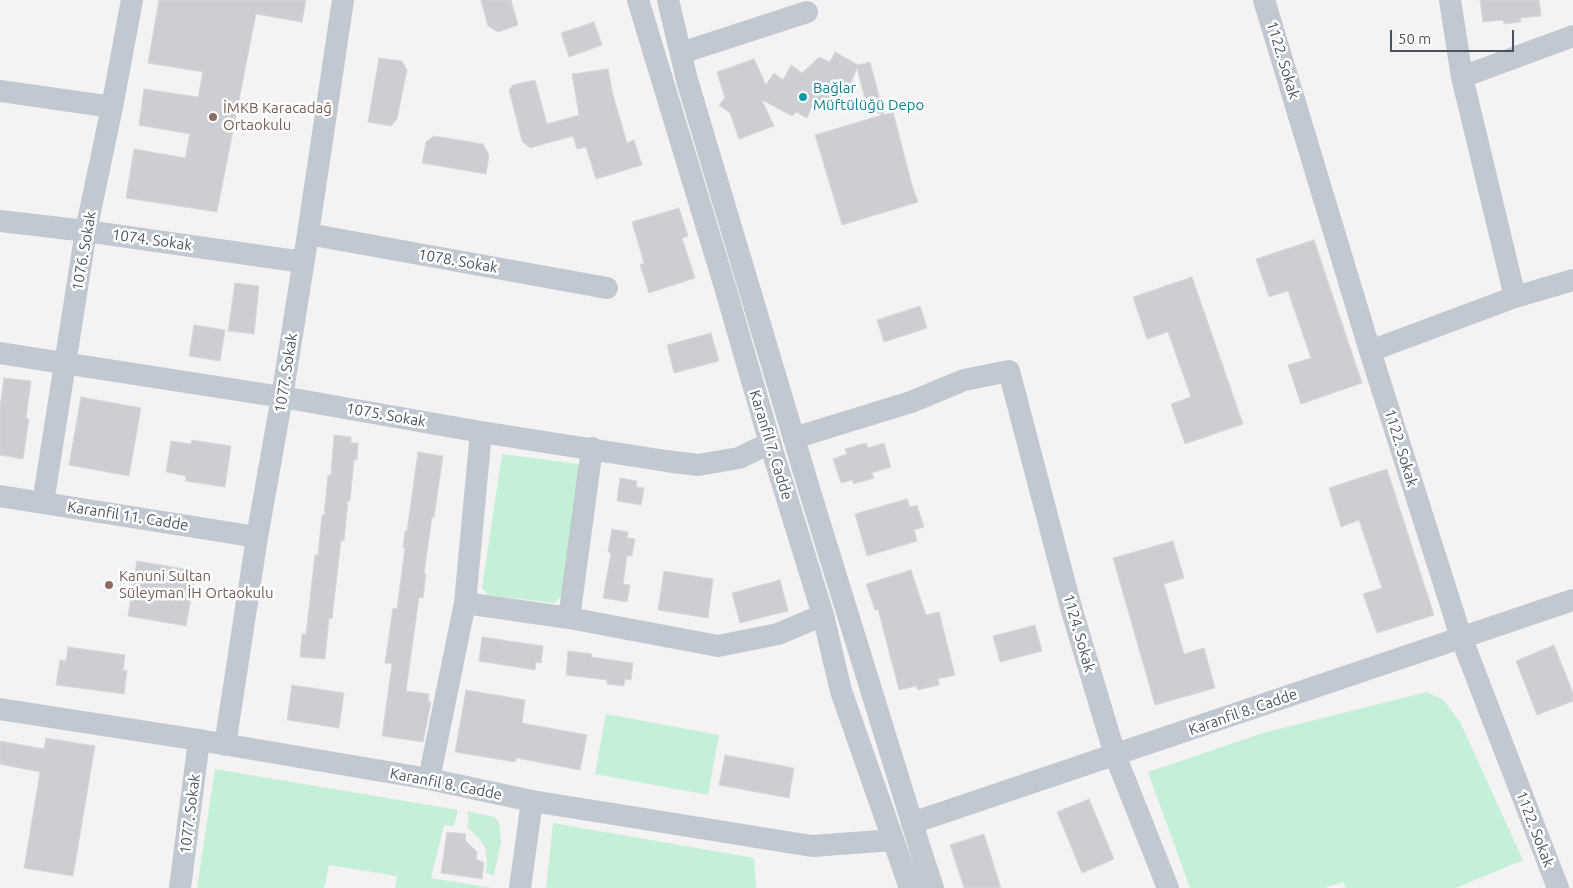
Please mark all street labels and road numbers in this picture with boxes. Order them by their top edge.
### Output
street label: 1122. Sokak [1263,19,1303,101]
street label: 1076. Sokak [68,210,100,292]
street label: 1074. Sokak [111,225,193,255]
street label: 1078. Sokak [417,245,499,277]
street label: 1077. Sokak [271,332,301,414]
street label: Karanfil 7. Cadde [746,388,796,502]
street label: 1075. Sokak [345,399,427,431]
street label: 1122. Sokak [1381,407,1421,489]
street label: Karanfil 11. Cadde [66,498,190,534]
street label: 1124. Sokak [1059,592,1099,674]
street label: Karanfil 8. Cadde [1186,685,1300,739]
street label: Karanfil 8. Cadde [388,764,504,804]
street label: 1077. Sokak [176,773,204,855]
street label: 1122. Sokak [1512,788,1558,870]

